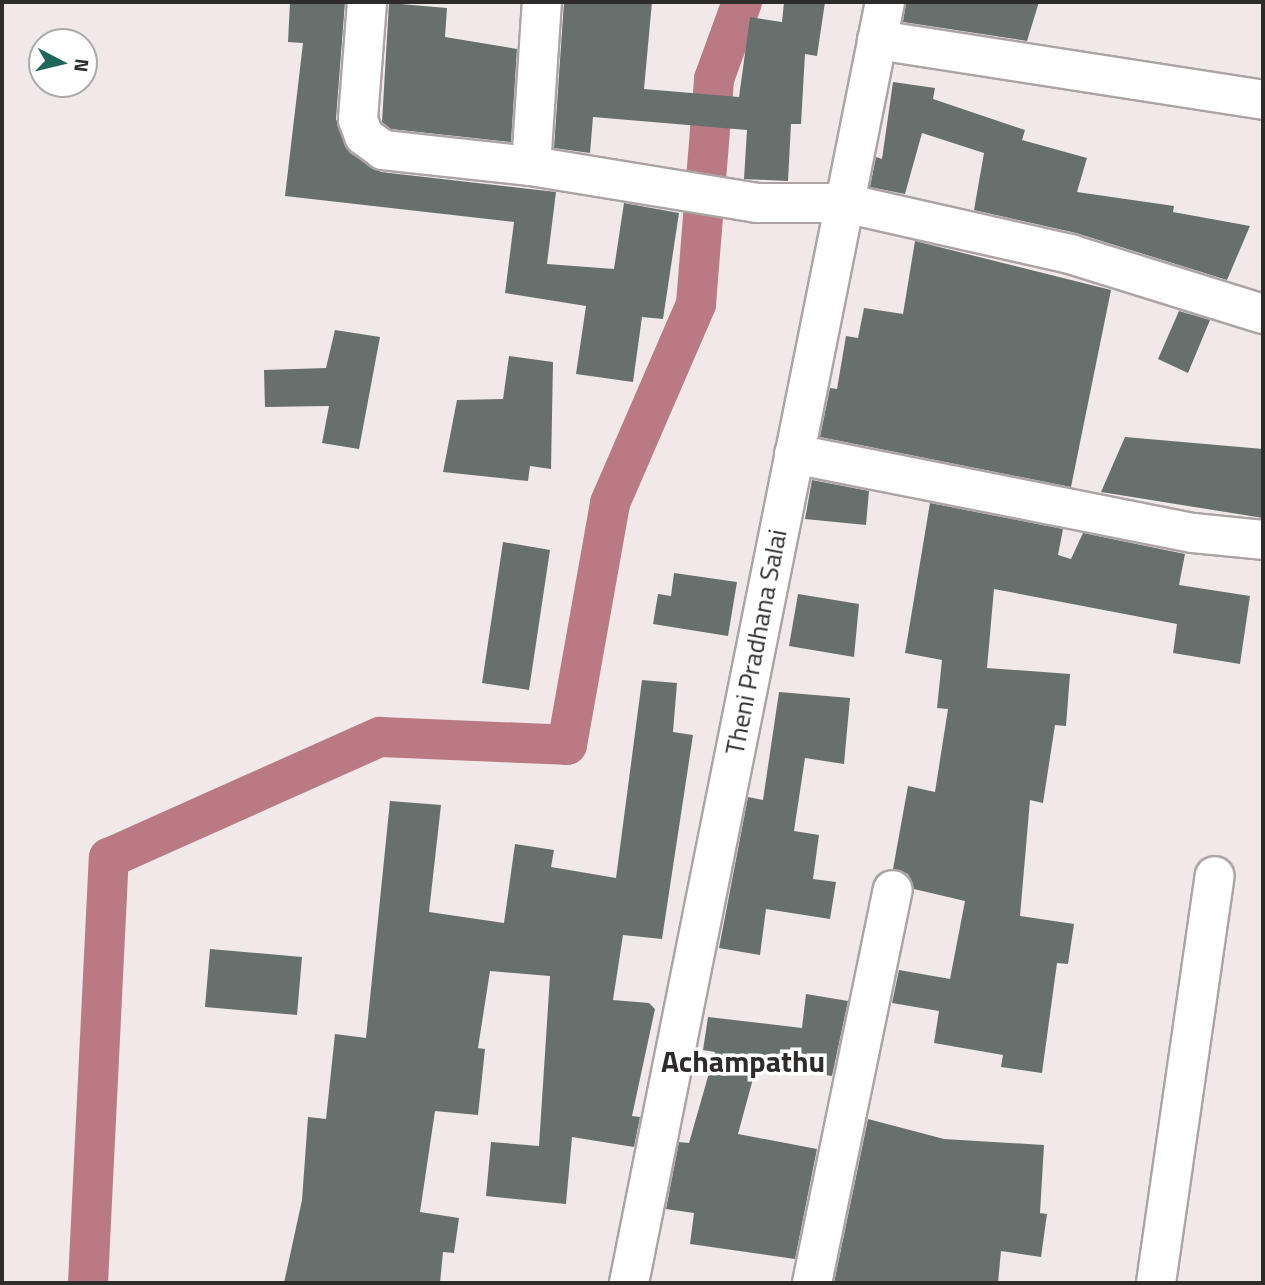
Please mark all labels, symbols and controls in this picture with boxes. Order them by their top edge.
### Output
north arrow [28,28,98,98]
text: N [67,57,98,74]
street label: Theni Pradhana Salai [719,527,793,757]
district label: Achampathu [661,1043,825,1079]

